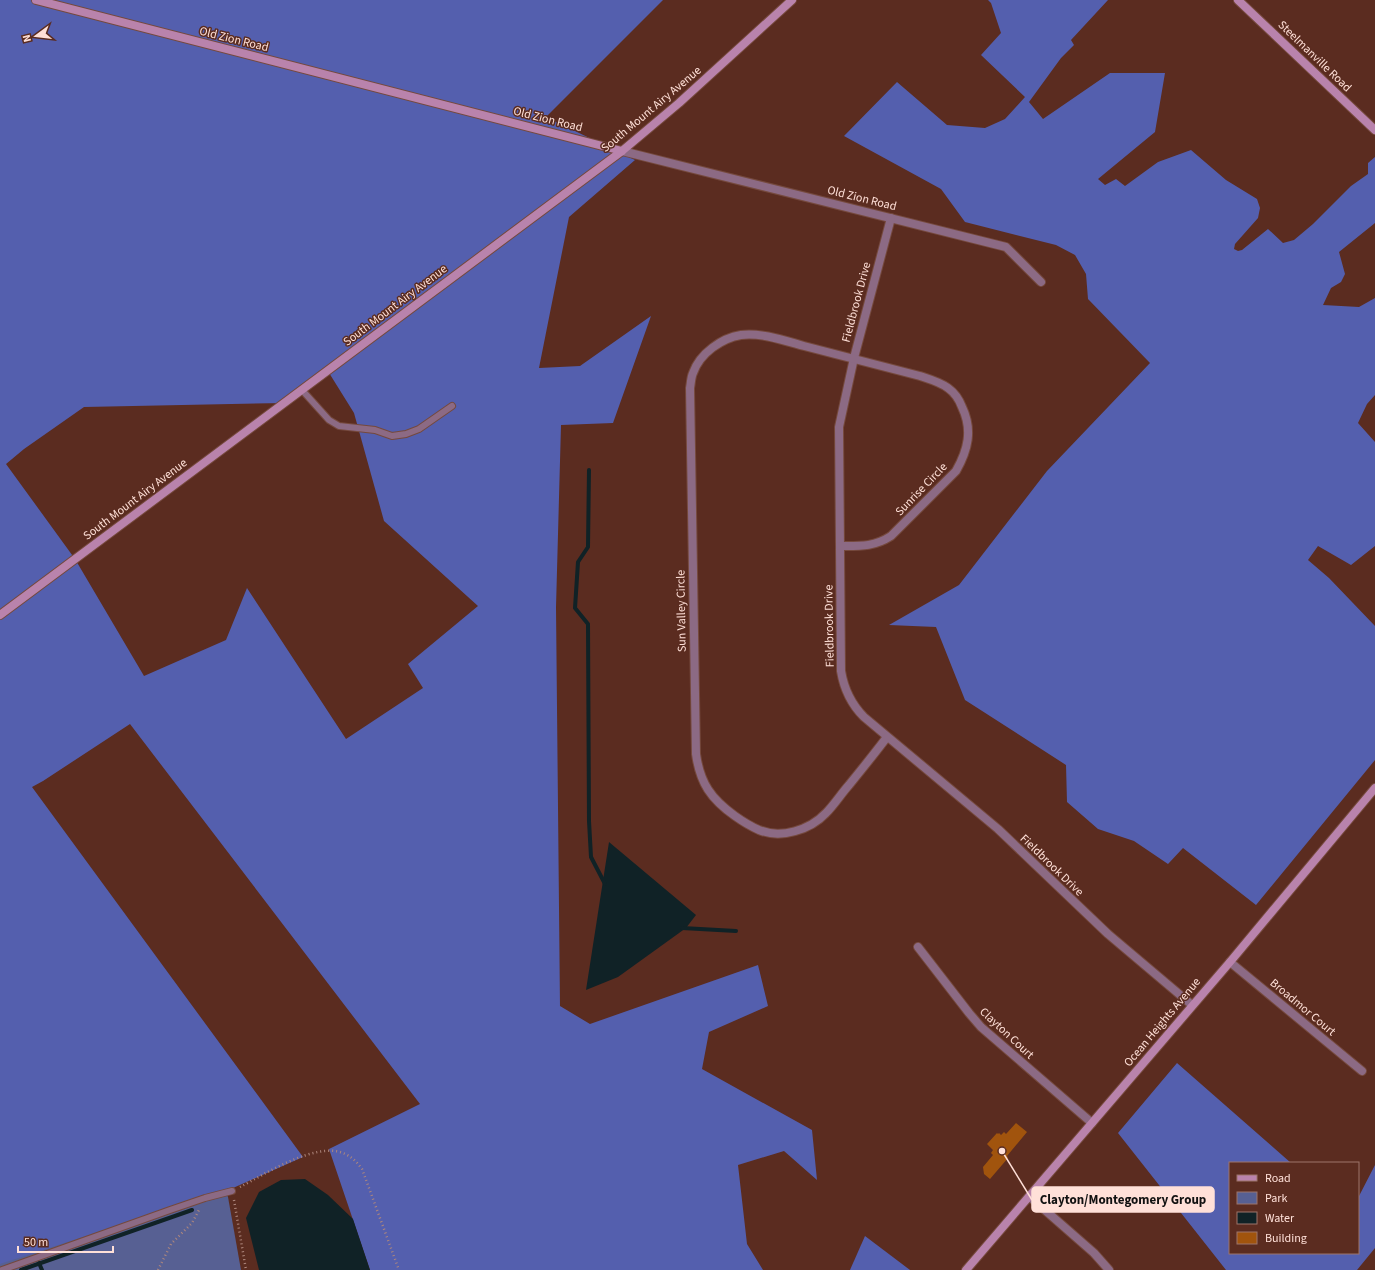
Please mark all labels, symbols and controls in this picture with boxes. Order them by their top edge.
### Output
north arrow [16,16,56,56]
street label: Steelmanville Road [1274,17,1355,96]
street label: Old Zion Road [198,23,270,56]
text: N [19,33,35,44]
street label: South Mount Airy Avenue [598,62,705,156]
street label: Old Zion Road [512,103,584,136]
street label: Old Zion Road [826,182,898,215]
street label: Fieldbrook Drive [838,260,875,344]
street label: South Mount Airy Avenue [340,261,451,350]
street label: South Mount Airy Avenue [80,455,191,544]
street label: Sunrise Circle [892,459,951,520]
street label: Sun Valley Circle [672,570,691,652]
street label: Fieldbrook Drive [820,585,839,667]
street label: Fieldbrook Drive [1016,831,1087,900]
street label: Ocean Heights Avenue [1120,974,1205,1071]
street label: Broadmor Court [1266,975,1339,1040]
street label: Clayton Court [976,1004,1038,1063]
legend [1229,1162,1359,1254]
text: Road [1265,1170,1291,1187]
callout: Clayton/Montegomery Group [1032,1187,1214,1212]
text: Park [1265,1190,1287,1207]
text: Clayton/Montegomery Group [1040,1191,1206,1209]
text: Water [1265,1210,1295,1227]
scale bar [18,1228,113,1254]
text: Building [1265,1230,1307,1247]
text: 50 m [24,1234,48,1251]

